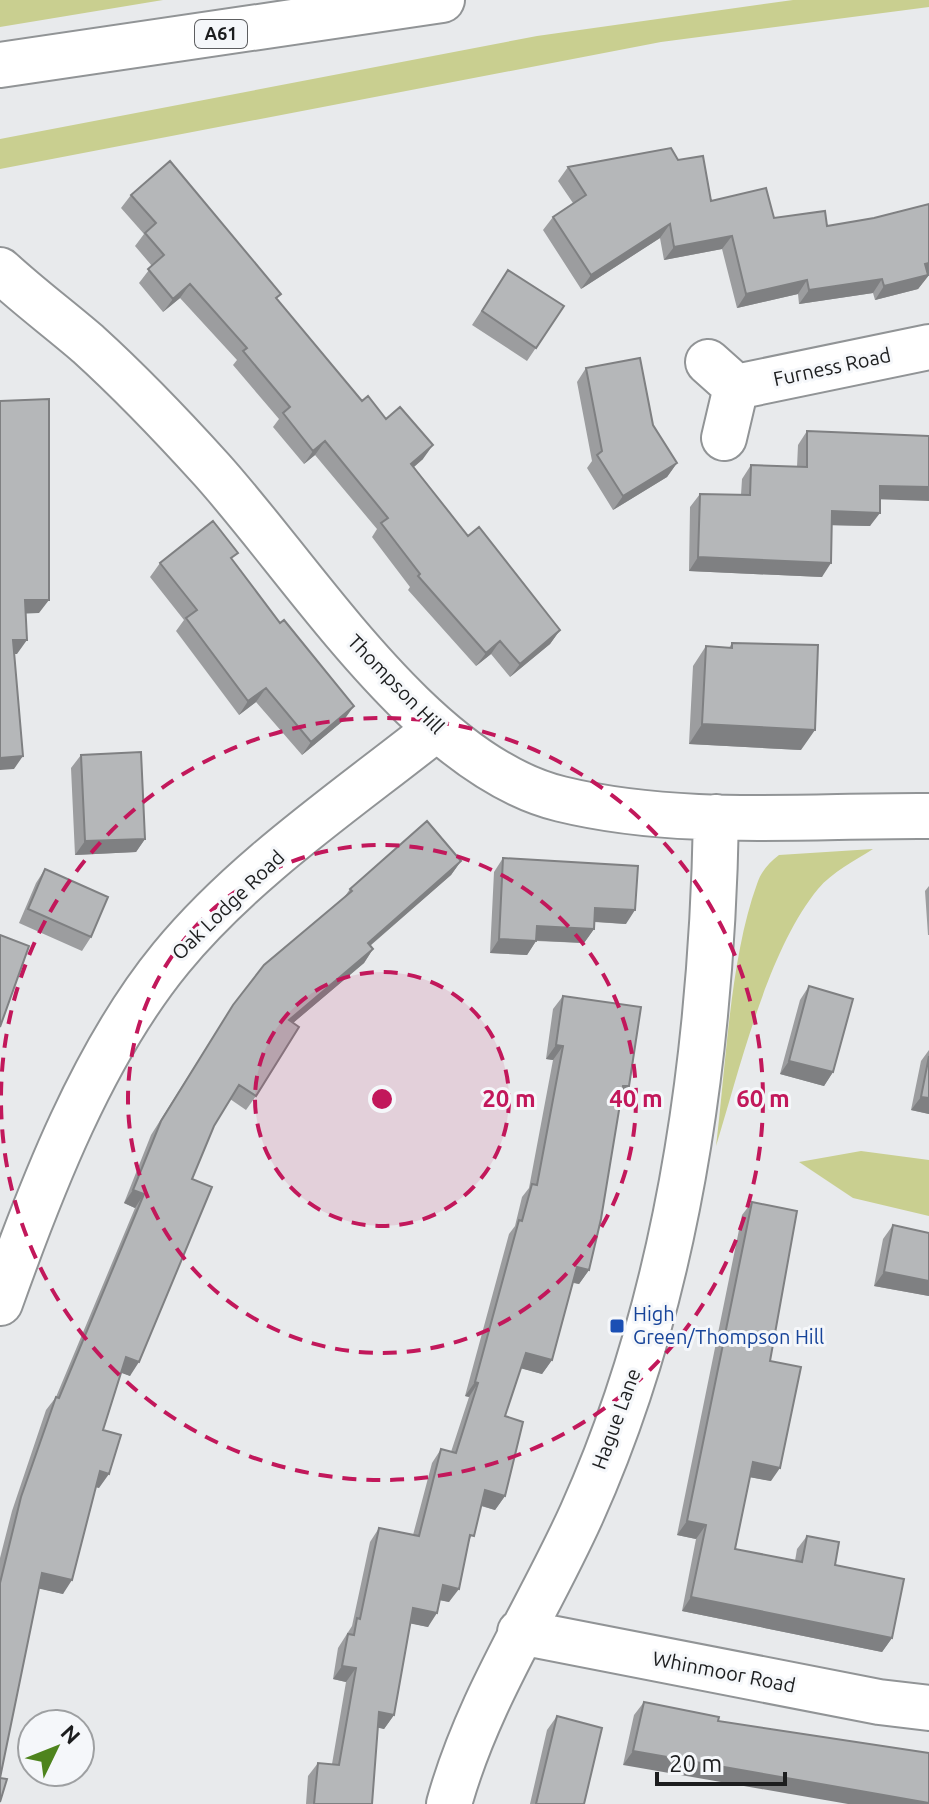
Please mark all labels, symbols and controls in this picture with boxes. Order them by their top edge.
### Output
road number: A61 [195,20,247,48]
street label: Furness Road [771,343,893,390]
street label: Thompson Hill [343,629,449,738]
street label: Oak Lodge Road [167,845,289,964]
centre of rings [368,1085,396,1113]
text: 20 m [482,1085,536,1112]
text: 40 m [609,1085,663,1112]
text: 60 m [736,1085,790,1112]
place label: High Green/Thompson Hill [633,1302,824,1348]
marker: High Green/Thompson Hill [608,1317,626,1335]
street label: Hague Lane [587,1365,644,1472]
street label: Whinmoor Road [651,1646,798,1697]
north arrow [16,1708,96,1788]
text: N [56,1719,86,1749]
scale bar [657,1736,785,1786]
text: 20 m [669,1750,722,1777]

